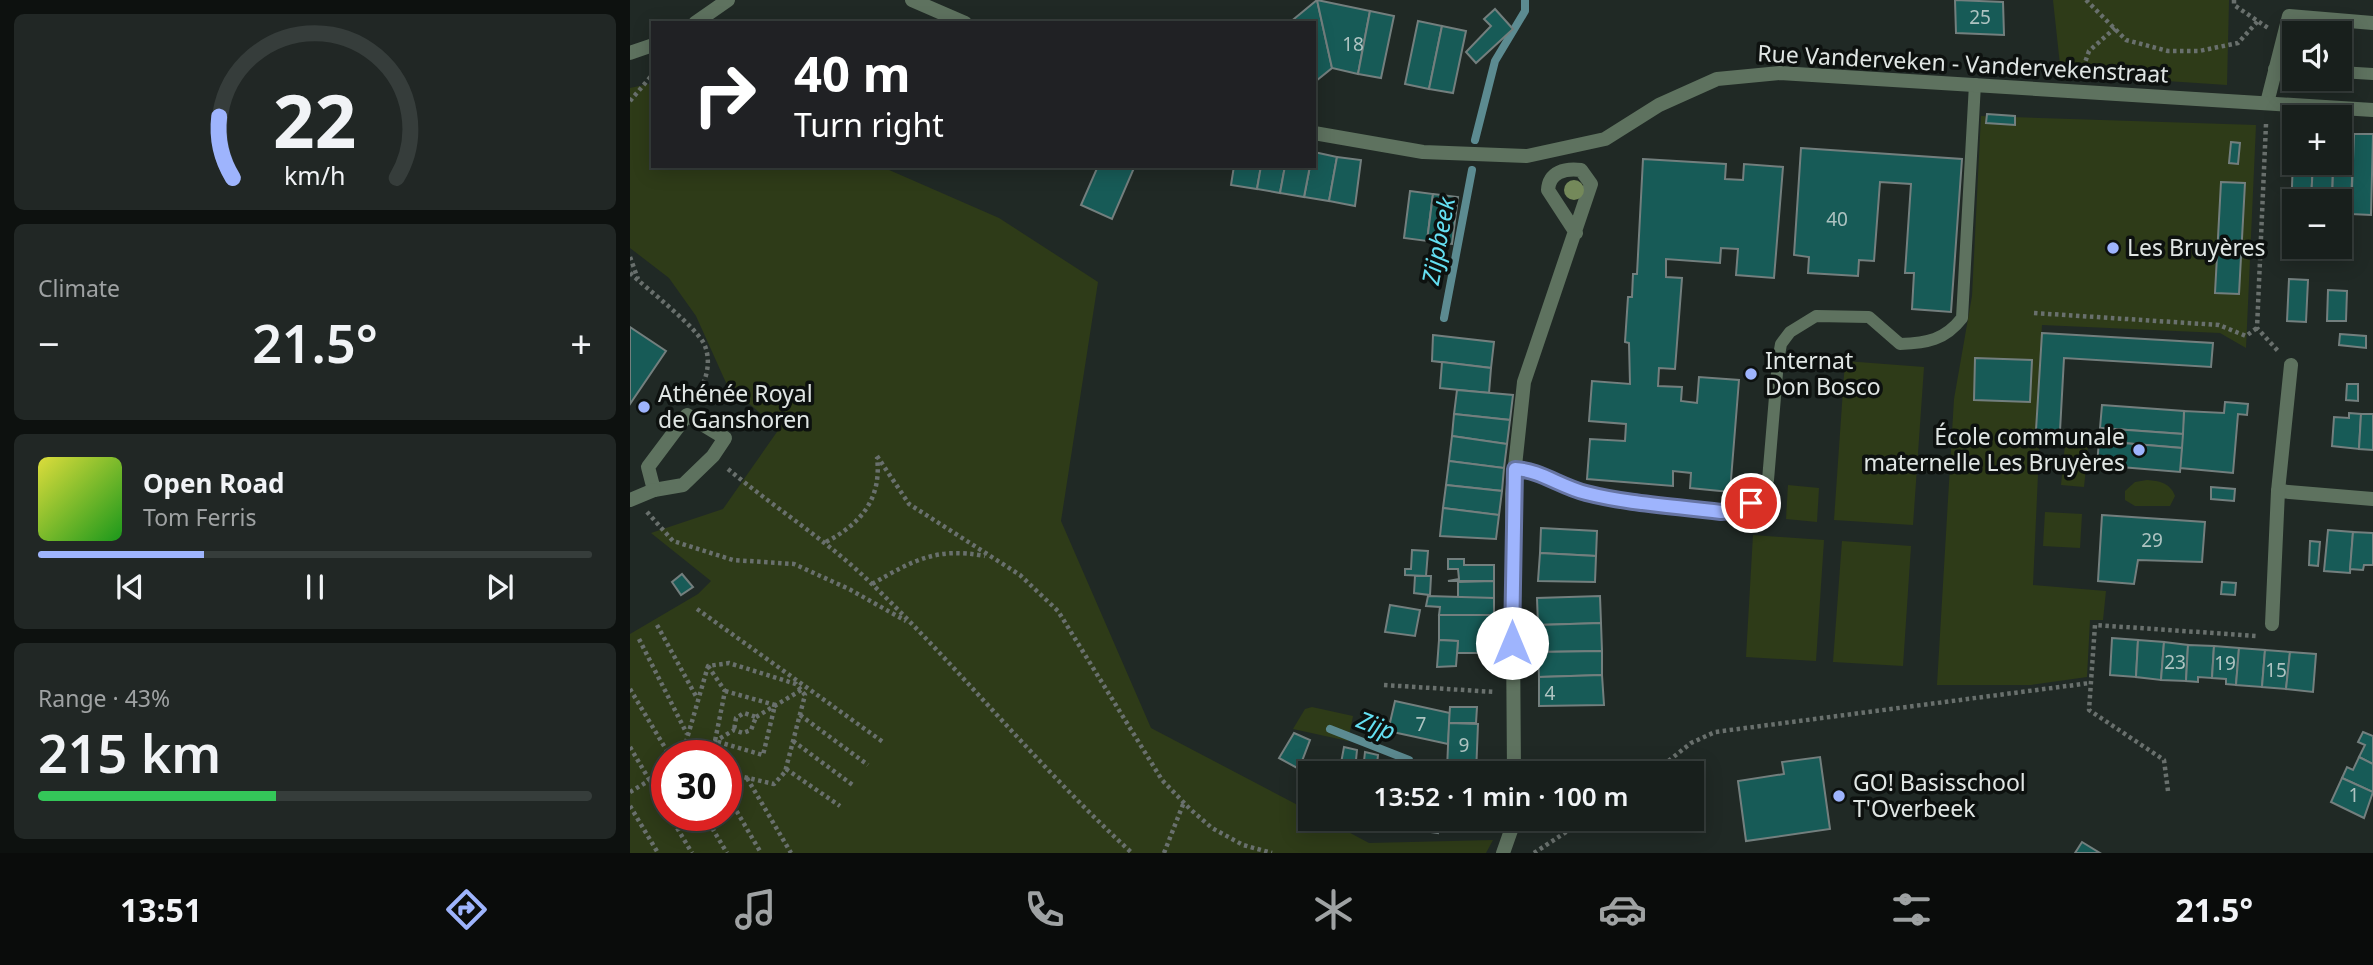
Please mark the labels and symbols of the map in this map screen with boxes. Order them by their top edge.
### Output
house number: 25 [1969,4,1991,30]
house number: 18 [1342,31,1364,57]
street label: Rue Vanderveken - Vandervekenstraat [1757,36,2169,90]
water label: Zijpbeek [1413,193,1462,288]
house number: 40 [1826,206,1848,232]
place label: Les Bruyères [2127,231,2265,263]
marker: Les Bruyères [2105,240,2121,256]
place label: Internat Don Bosco [1765,344,1881,402]
marker: Internat Don Bosco [1743,366,1759,382]
place label: Athénée Royal de Ganshoren [658,377,813,435]
marker: Athénée Royal de Ganshoren [636,399,652,415]
place label: École communale maternelle Les Bruyères [1863,420,2125,478]
marker: École communale maternelle Les Bruyères [2131,442,2147,458]
pin [1721,473,1781,533]
house number: 29 [2141,527,2163,553]
position arrow [1475,606,1549,680]
house number: 23 [2164,649,2186,675]
house number: 19 [2214,650,2236,676]
house number: 15 [2265,657,2287,683]
house number: 4 [1545,680,1556,706]
water label: Zijp [1351,702,1401,747]
house number: 7 [1416,711,1426,737]
house number: 9 [1459,732,1469,758]
speed limit sign: 30 [651,740,742,831]
place label: GO! Basisschool T'Overbeek [1853,766,2026,824]
house number: 1 [2349,782,2359,808]
marker: GO! Basisschool T'Overbeek [1831,788,1847,804]

